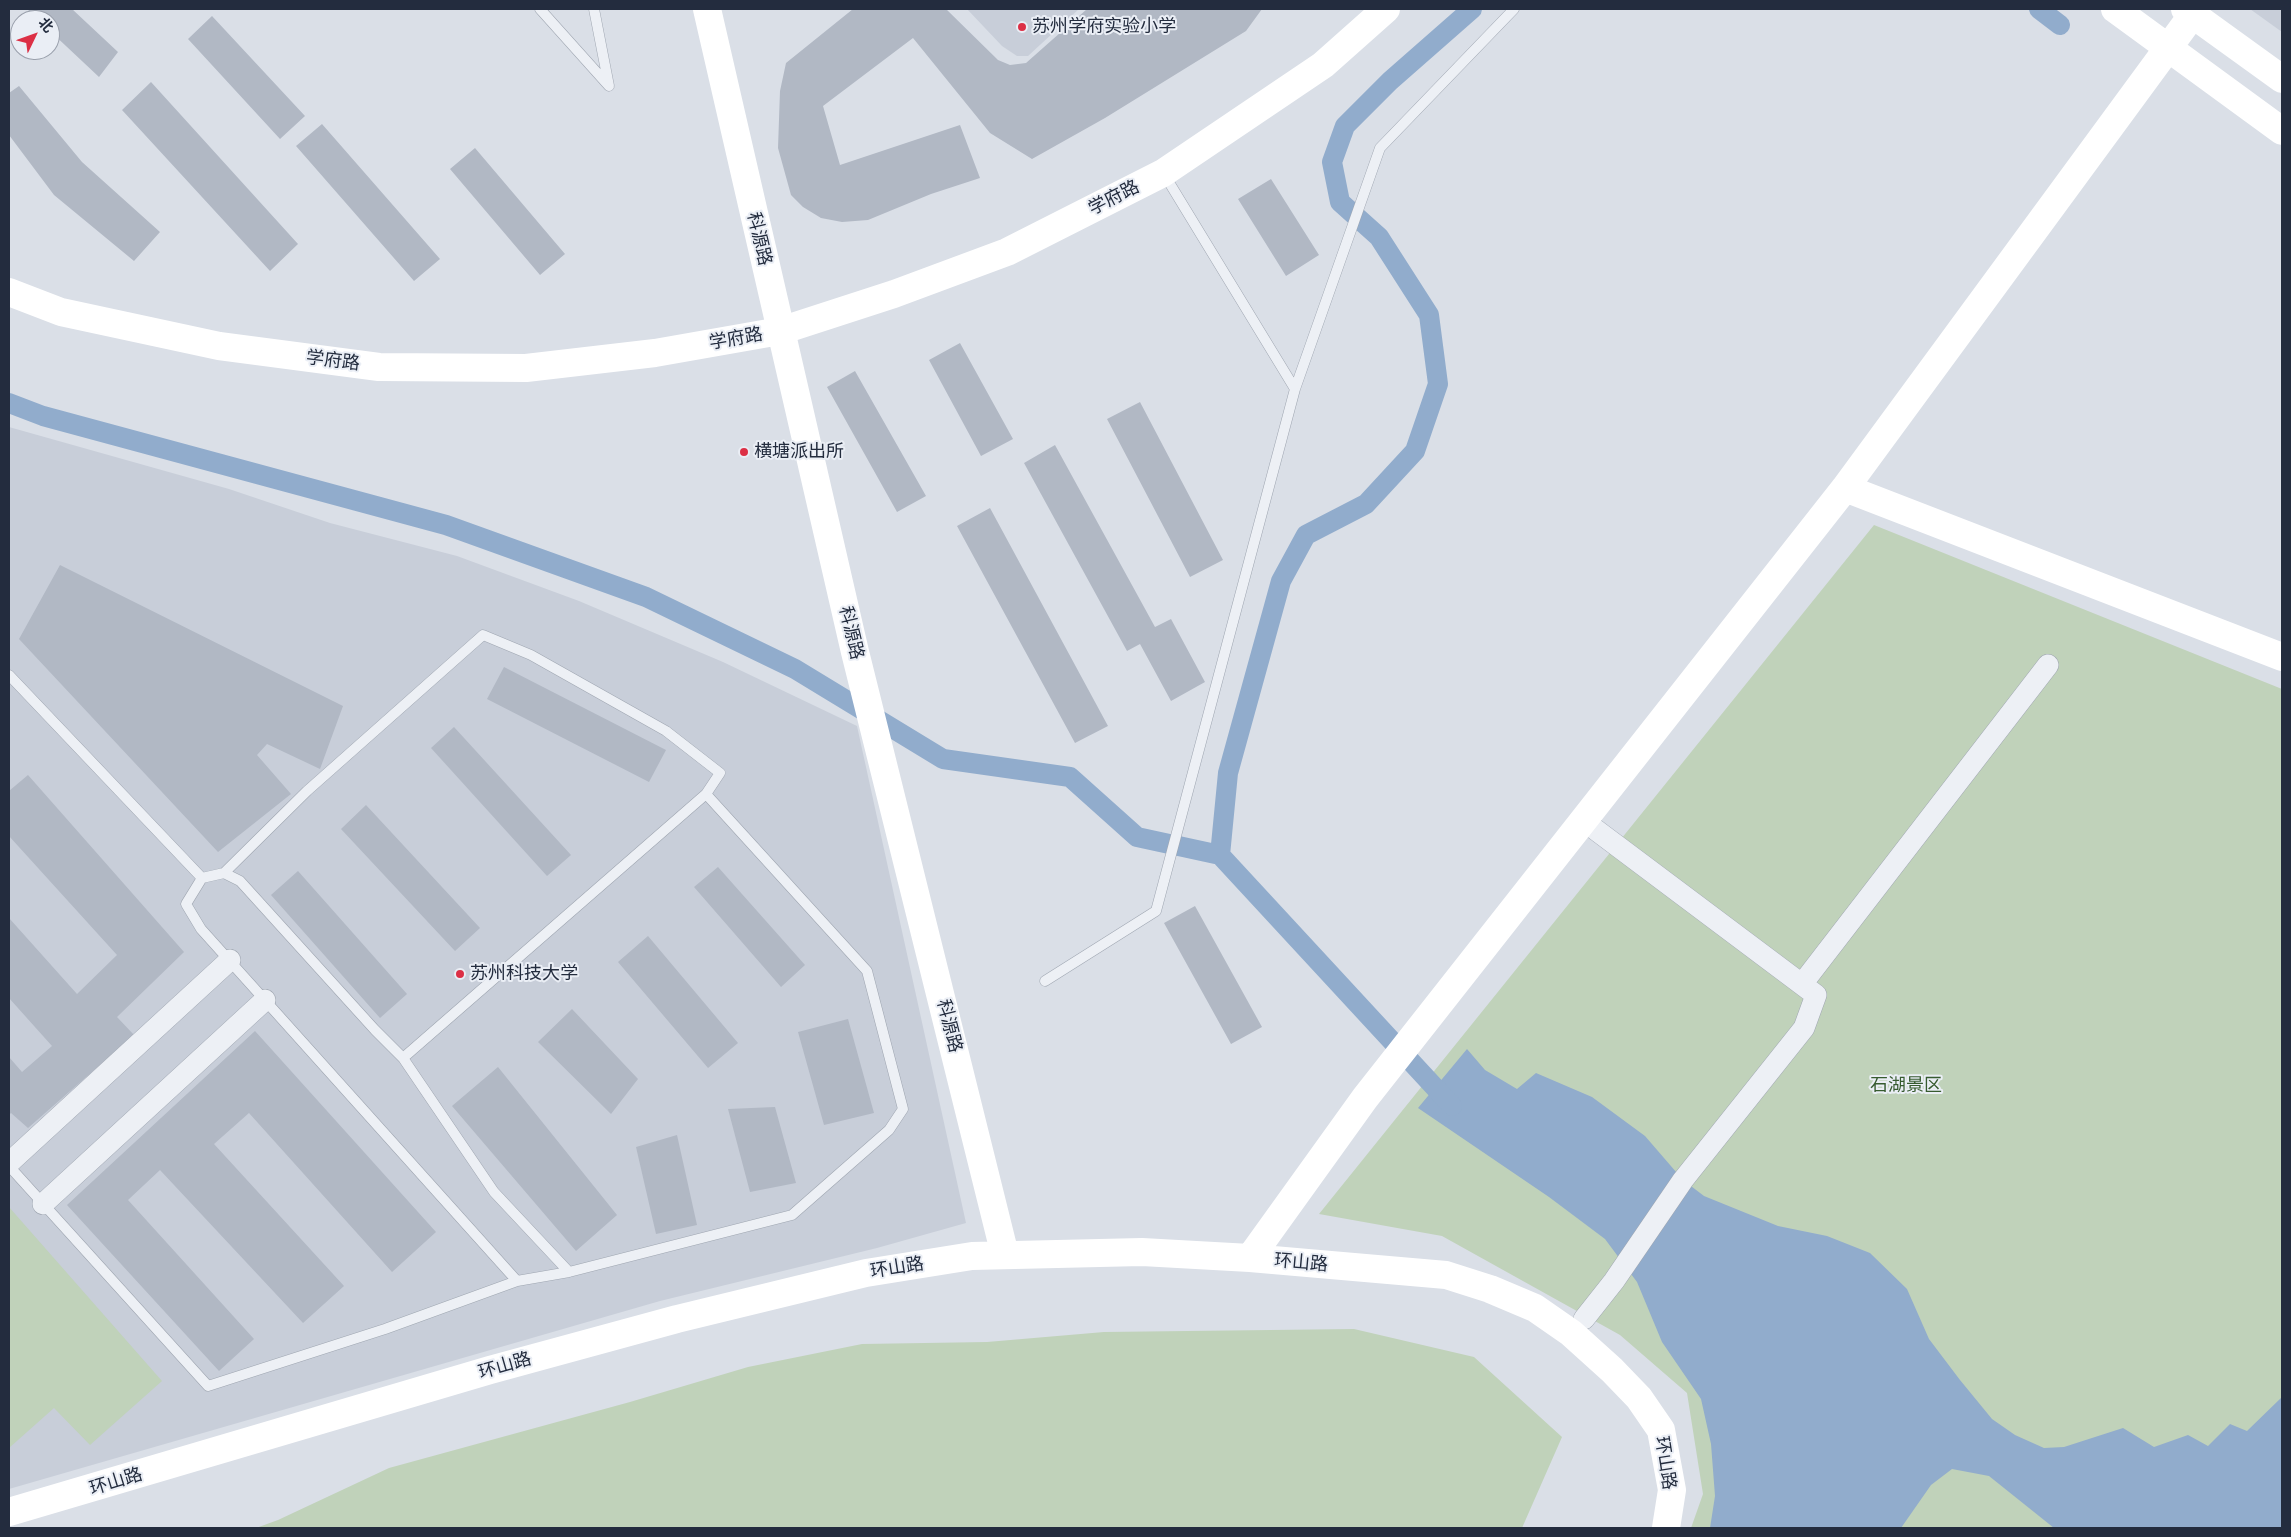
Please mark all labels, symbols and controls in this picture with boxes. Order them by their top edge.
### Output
north arrow [10,10,60,60]
text: 北 [35,14,57,36]
place label: 苏州学府实验小学 [1032,16,1176,38]
marker: 苏州学府实验小学 [1016,21,1028,33]
street label: 学府路 [1085,176,1143,220]
street label: 科源路 [742,210,776,268]
street label: 学府路 [708,324,764,354]
street label: 学府路 [305,347,361,375]
place label: 横塘派出所 [754,441,844,463]
marker: 横塘派出所 [738,446,750,458]
street label: 科源路 [834,604,868,662]
place label: 苏州科技大学 [470,963,578,985]
marker: 苏州科技大学 [454,968,466,980]
street label: 科源路 [932,997,966,1055]
park label: 石湖景区 [1870,1075,1942,1097]
street label: 环山路 [1273,1250,1329,1276]
street label: 环山路 [869,1253,925,1283]
street label: 环山路 [476,1348,534,1384]
street label: 环山路 [1650,1435,1680,1491]
street label: 环山路 [87,1464,145,1500]

